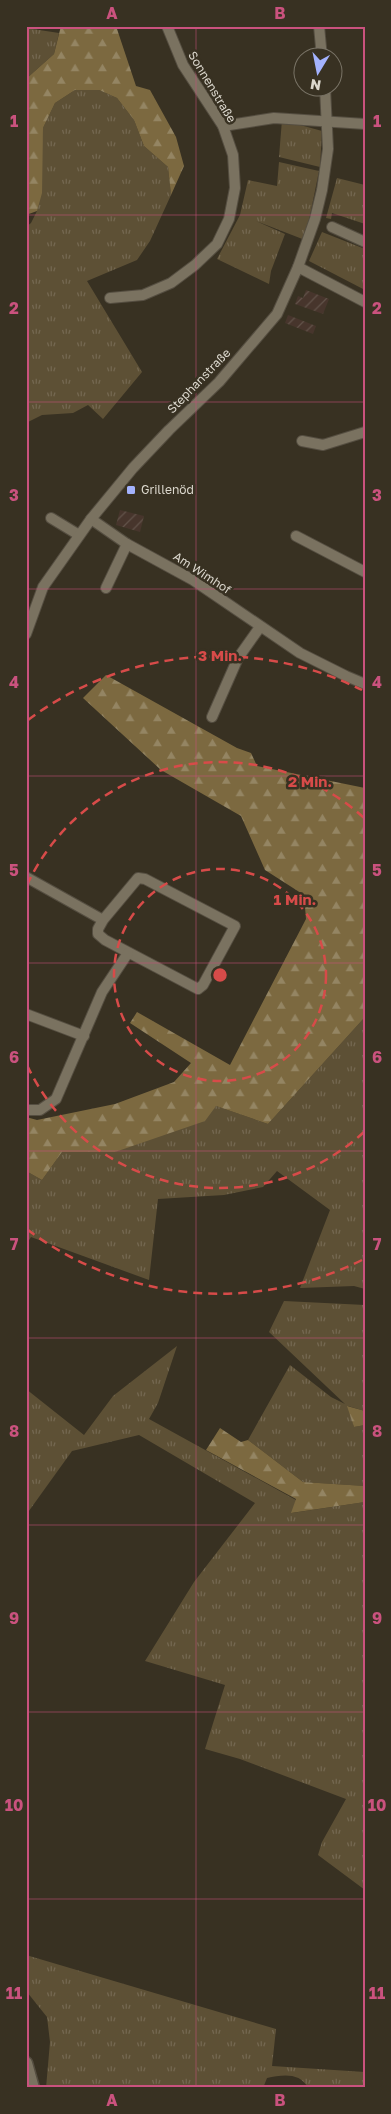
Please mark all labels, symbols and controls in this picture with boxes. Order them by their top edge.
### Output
text: A [106,3,118,23]
text: B [274,3,286,23]
street label: Sonnenstraße [185,48,240,125]
north arrow [294,48,344,98]
text: N [309,76,322,95]
text: 1 [10,111,18,131]
text: 1 [373,111,381,131]
text: 2 [9,298,19,318]
text: 2 [372,298,382,318]
street label: Stephanstraße [164,345,233,416]
place label: Grillenöd [141,482,194,497]
marker: Grillenöd [125,484,137,496]
text: 3 [9,485,19,505]
text: 3 [372,485,382,505]
street label: Am Wimhof [171,548,234,597]
text: 3 Min. [198,646,242,664]
text: 4 [9,672,19,692]
text: 4 [372,672,382,692]
text: 2 Min. [288,772,332,790]
text: 5 [9,860,19,880]
text: 5 [372,860,382,880]
text: 1 Min. [274,890,316,908]
centre of rings [211,966,229,984]
text: 6 [9,1047,19,1067]
text: 6 [372,1047,382,1067]
text: 7 [10,1234,19,1254]
text: 7 [373,1234,382,1254]
text: 8 [9,1421,19,1441]
text: 8 [372,1421,382,1441]
text: 9 [9,1608,19,1628]
text: 9 [372,1608,382,1628]
text: 10 [5,1795,23,1815]
text: 10 [368,1795,386,1815]
text: 11 [6,1983,22,2003]
text: 11 [369,1983,385,2003]
text: A [106,2090,118,2110]
text: B [274,2090,286,2110]

